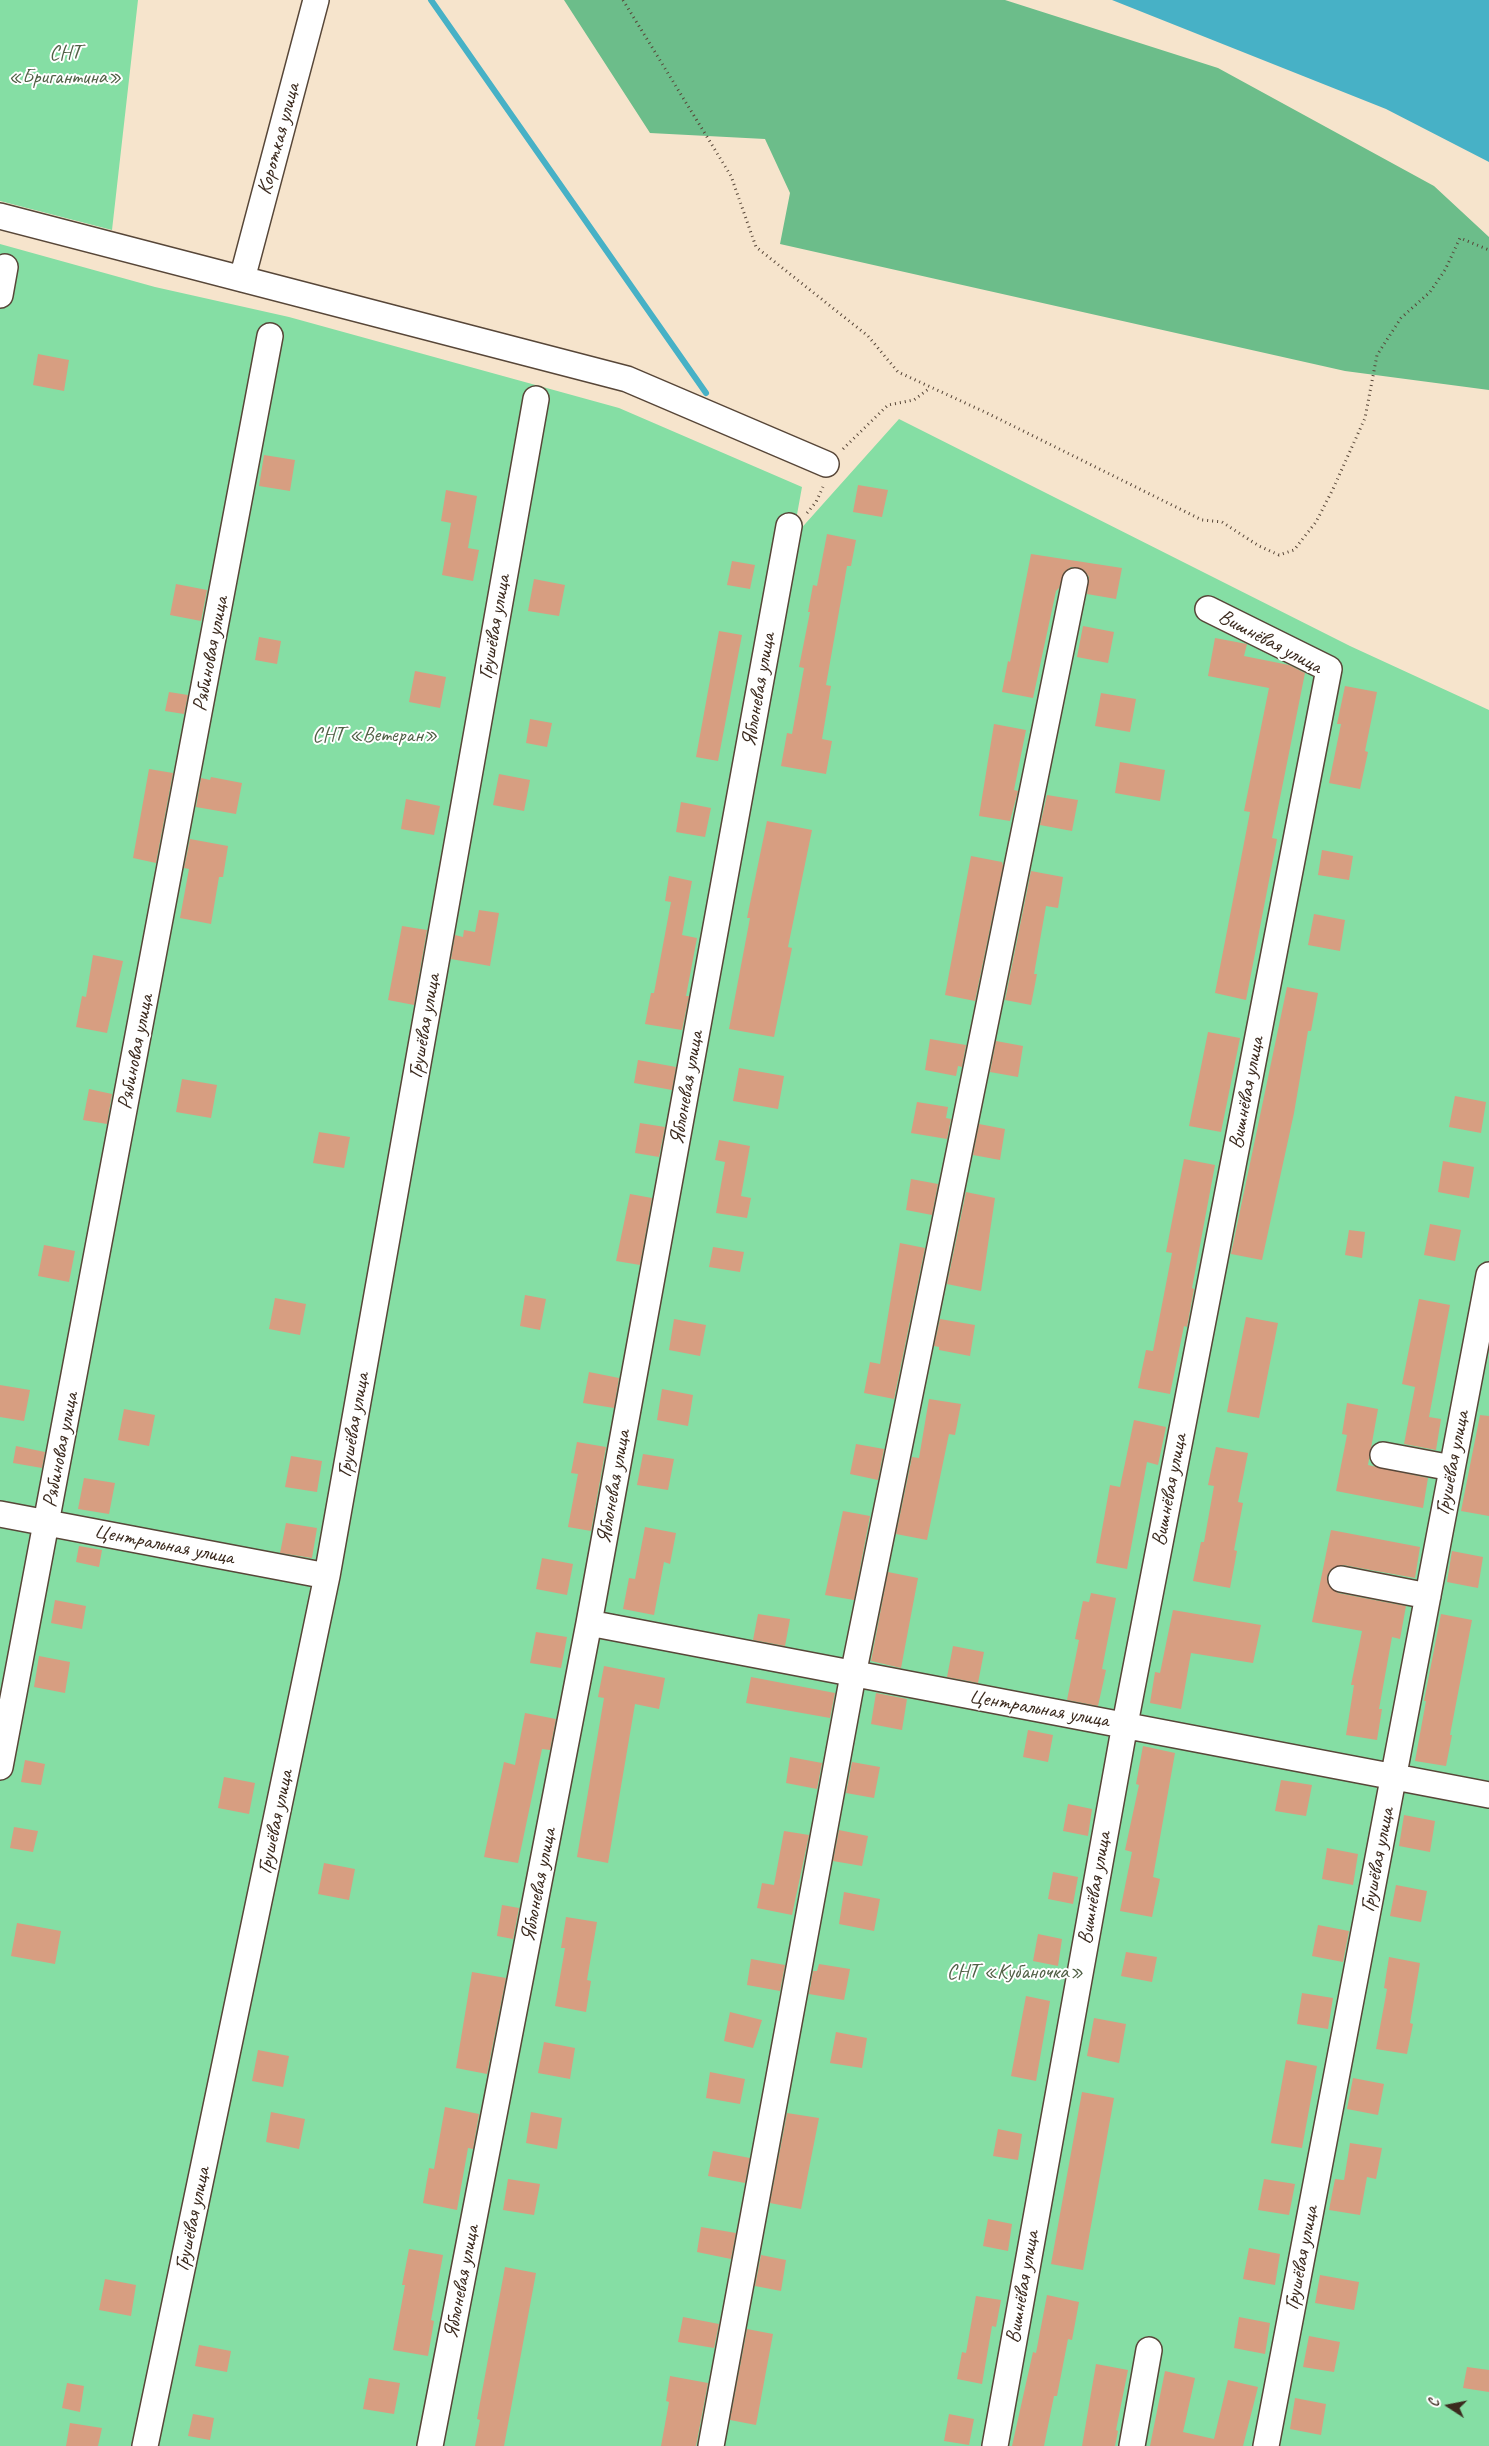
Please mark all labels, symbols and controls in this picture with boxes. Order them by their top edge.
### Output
park label: СНТ «Бригантина» [8,40,122,90]
street label: Короткая улица [252,81,306,197]
street label: Грушёвая улица [473,573,517,681]
street label: Рябиновая улица [187,594,235,714]
street label: Вишнёвая улица [1214,604,1326,680]
street label: Яблоневая улица [737,631,781,749]
park label: СНТ «Ветеран» [312,722,438,748]
street label: Грушёвая улица [403,972,447,1080]
street label: Рябиновая улица [112,992,160,1112]
street label: Яблоневая улица [665,1029,709,1147]
street label: Вишнёвая улица [1224,1035,1270,1151]
street label: Грушёвая улица [332,1371,376,1479]
street label: Рябиновая улица [37,1390,85,1510]
street label: Грушёвая улица [1431,1409,1475,1517]
street label: Яблоневая улица [592,1428,636,1546]
street label: Вишнёвая улица [1147,1432,1193,1548]
street label: Центральная улица [92,1519,236,1571]
street label: Центральная улица [967,1684,1111,1734]
street label: Грушёвая улица [253,1768,299,1876]
street label: Грушёвая улица [1356,1806,1400,1914]
street label: Яблоневая улица [516,1826,562,1944]
street label: Вишнёвая улица [1073,1830,1117,1946]
park label: СНТ «Кубаночка» [947,1959,1083,1985]
street label: Грушёвая улица [170,2165,216,2273]
street label: Грушёвая улица [1280,2204,1324,2312]
street label: Яблоневая улица [439,2223,485,2341]
street label: Вишнёвая улица [1001,2229,1045,2345]
north arrow [1424,2381,1474,2431]
text: С [1425,2398,1443,2408]

